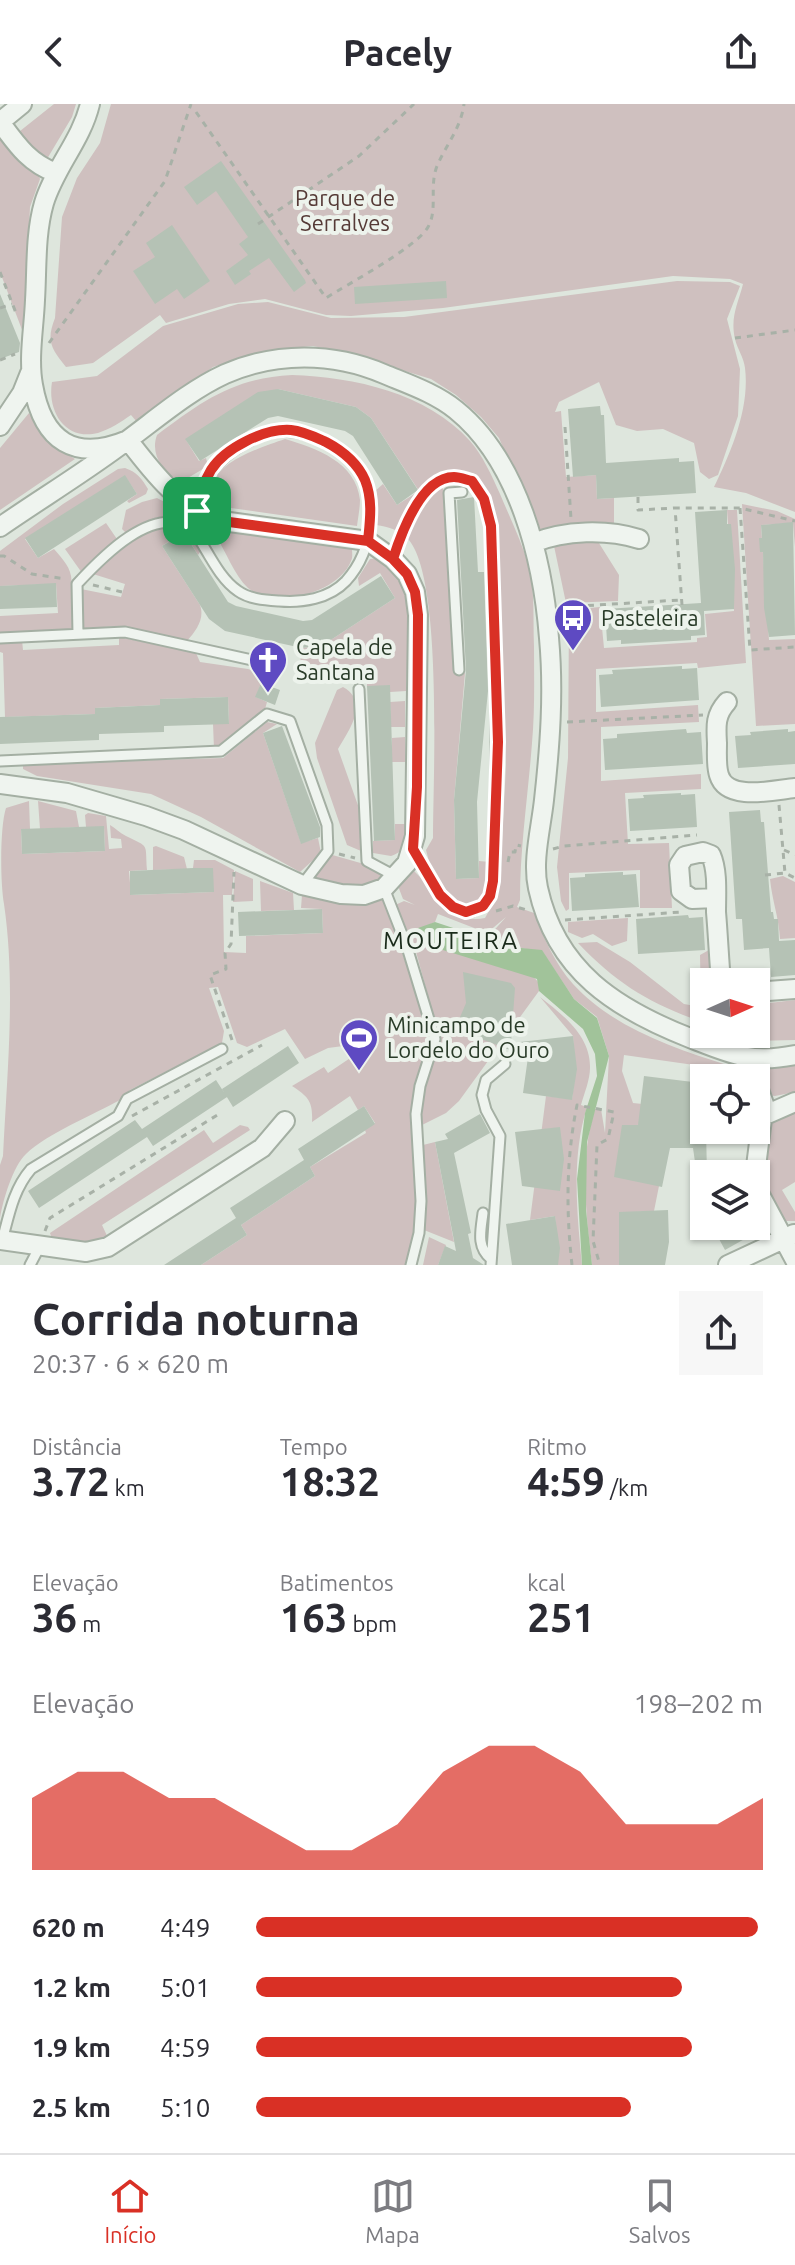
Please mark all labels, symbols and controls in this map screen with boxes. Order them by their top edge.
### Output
icon: back [32,30,76,74]
icon: share [719,30,763,74]
text: Pacely [343,32,452,73]
park label: Parque de Serralves [295,185,395,235]
pin [163,477,231,545]
icon: arrive [175,489,219,533]
bus stop icon: Pasteleira [552,597,594,652]
place label: Pasteleira [601,605,698,630]
place label: Capela de Santana [296,634,393,684]
church icon: Capela de Santana [247,639,289,694]
district label: MOUTEIRA [383,927,519,954]
north arrow [690,968,770,1048]
map controls [690,968,770,1240]
place label: Minicampo de Lordelo do Ouro [387,1012,550,1062]
sports icon: Minicampo de Lordelo do Ouro [338,1017,380,1072]
button: locate [690,1064,770,1144]
button: layers [690,1160,770,1240]
button: share [679,1291,763,1375]
text: Corrida noturna [32,1294,360,1343]
text: 20:37 · 6 × 620 m [32,1349,229,1378]
text: Distância [32,1434,122,1459]
text: Tempo [280,1434,348,1459]
text: Ritmo [527,1434,587,1459]
text: 3.72 [32,1459,110,1504]
text: 18:32 [280,1459,380,1504]
text: 4:59 [527,1459,605,1504]
text: km [110,1475,145,1500]
text: /km [605,1475,648,1500]
text: Elevação [32,1570,119,1595]
text: Batimentos [280,1570,394,1595]
text: kcal [527,1570,565,1595]
text: 36 [32,1595,77,1640]
text: 163 [280,1595,347,1640]
text: 251 [527,1595,595,1640]
text: m [77,1611,101,1636]
text: bpm [347,1611,397,1636]
text: Elevação [32,1689,134,1718]
text: 198–202 m [634,1689,763,1718]
text: 620 m [32,1913,105,1942]
text: 4:49 [160,1913,210,1942]
text: 1.2 km [32,1973,111,2002]
text: 5:01 [160,1973,210,2002]
text: 1.9 km [32,2033,111,2062]
text: 4:59 [160,2033,210,2062]
text: 2.5 km [32,2093,111,2122]
text: 5:10 [160,2093,210,2122]
tab: Início [104,2174,156,2247]
tab: Mapa [365,2174,420,2247]
tab: Salvos [629,2174,691,2247]

